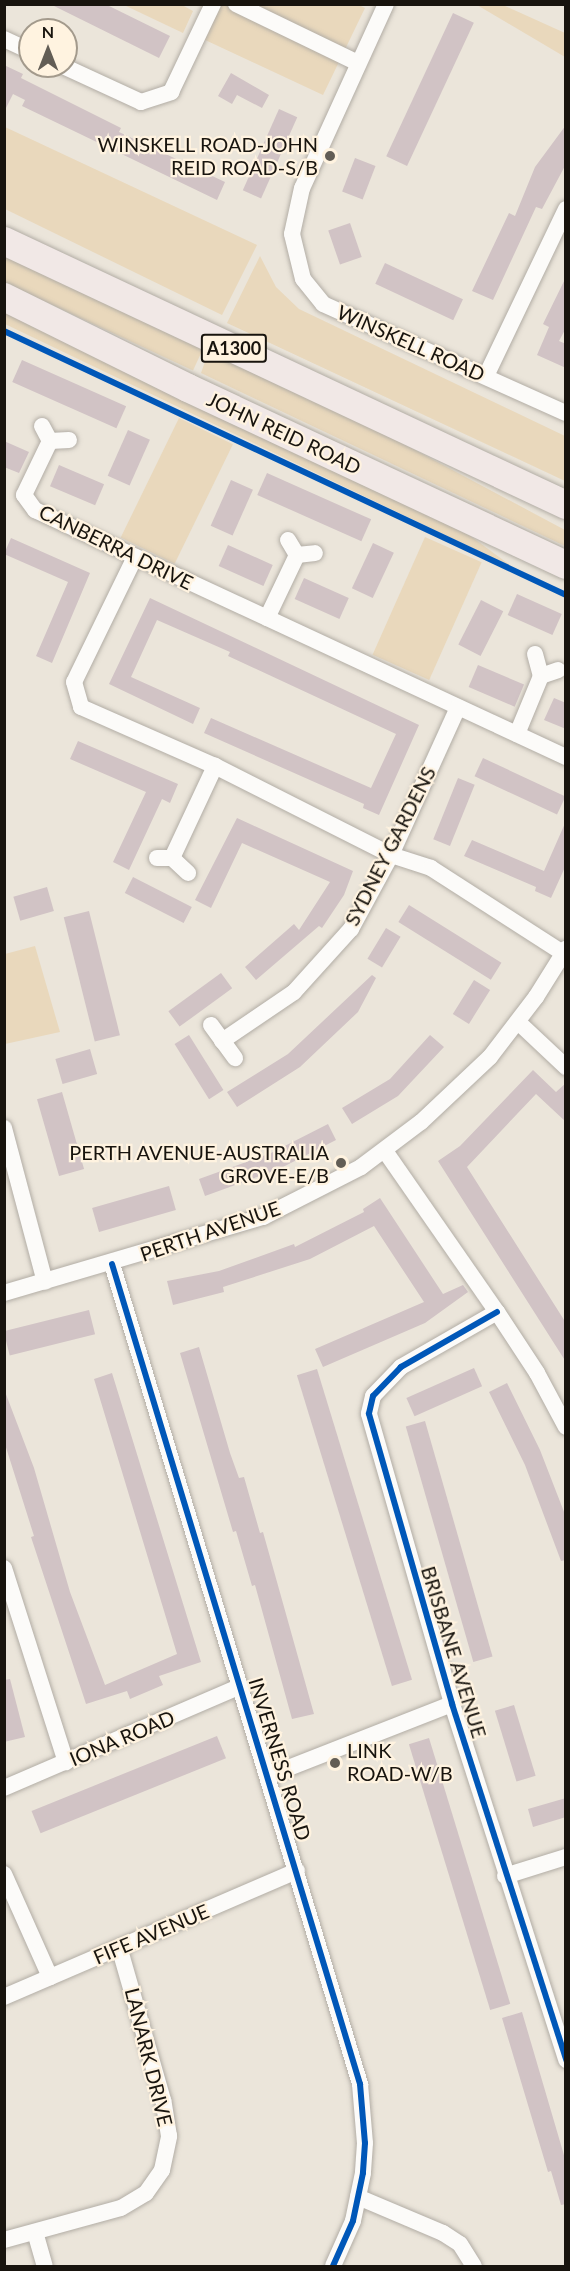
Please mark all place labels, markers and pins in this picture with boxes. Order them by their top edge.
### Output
place label: WINSKELL ROAD-JOHN REID ROAD-S/B [97,132,318,179]
marker: WINSKELL ROAD-JOHN REID ROAD-S/B [323,149,337,163]
place label: PERTH AVENUE-AUSTRALIA GROVE-E/B [69,1140,329,1187]
marker: PERTH AVENUE-AUSTRALIA GROVE-E/B [334,1156,348,1170]
place label: LINK ROAD-W/B [347,1739,453,1786]
marker: LINK ROAD-W/B [328,1756,342,1770]

